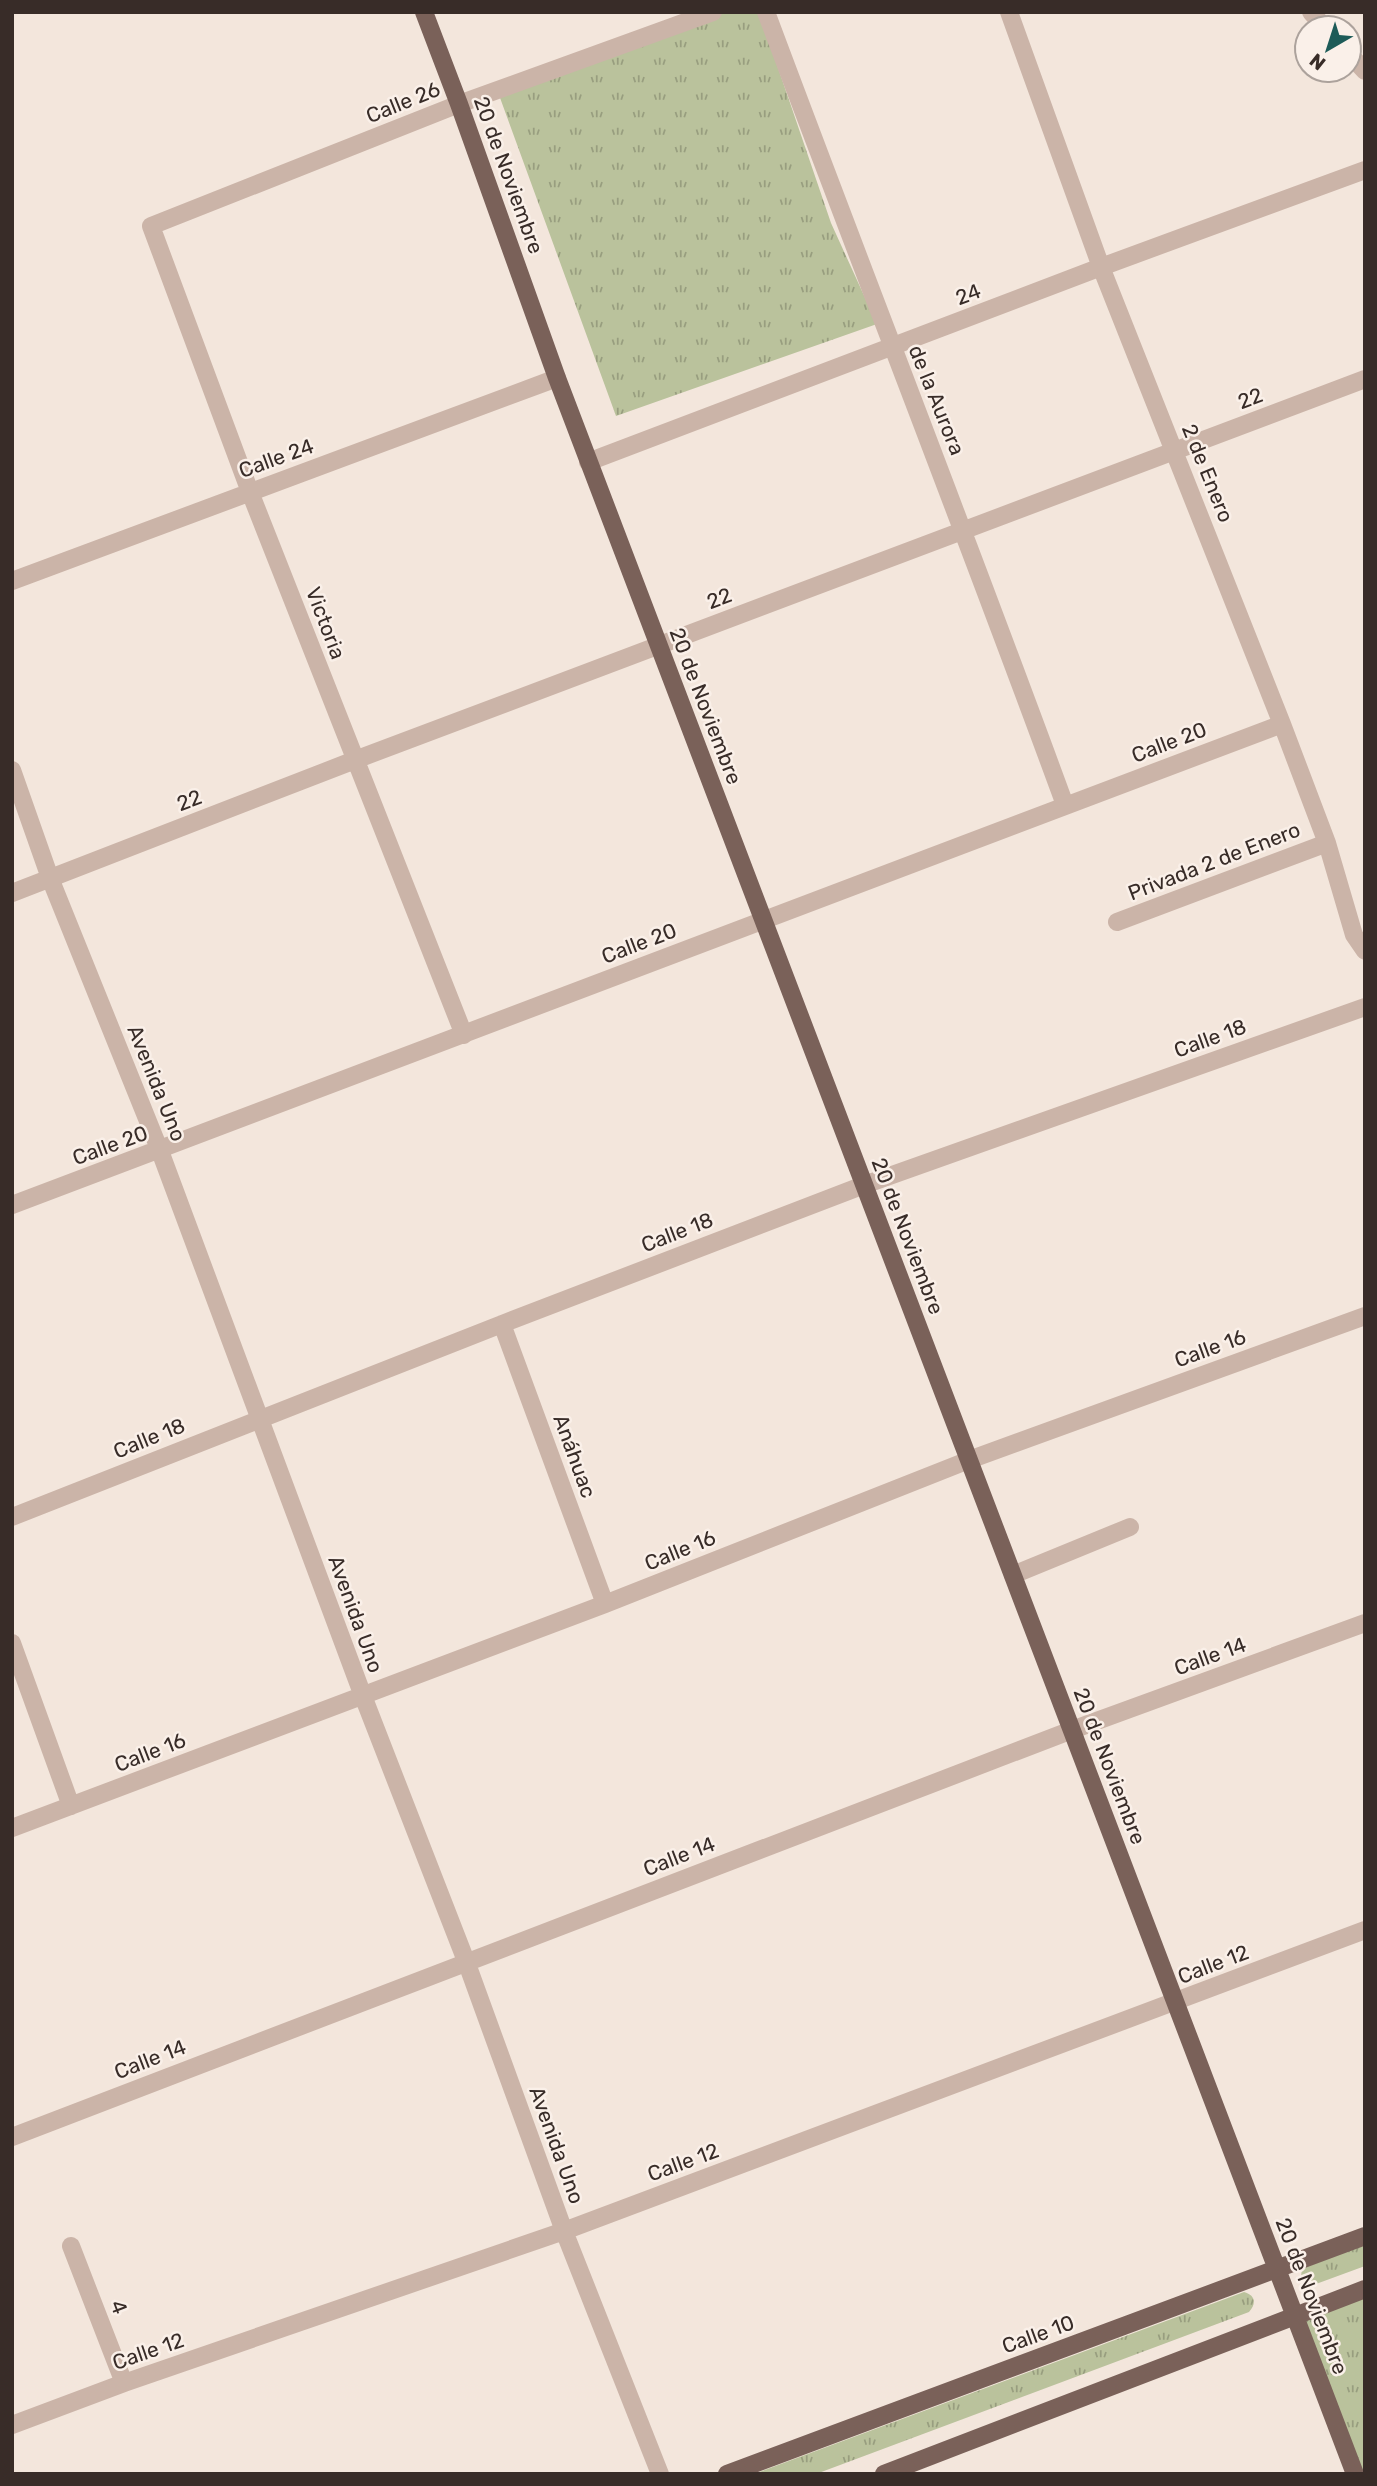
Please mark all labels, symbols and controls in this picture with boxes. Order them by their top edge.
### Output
north arrow [1293,14,1363,84]
text: N [1305,49,1330,75]
street label: Calle 26 [362,76,444,128]
street label: 20 de Noviembre [469,93,549,257]
street label: 24 [952,278,984,310]
street label: de la Aurora [904,341,970,459]
street label: 22 [1234,382,1266,414]
street label: 2 de Enero [1177,420,1239,526]
street label: Calle 24 [235,433,317,483]
street label: 22 [703,582,735,614]
street label: Victoria [301,583,351,663]
street label: 20 de Noviembre [665,624,747,788]
street label: Calle 20 [1128,716,1210,768]
street label: 22 [173,784,205,816]
street label: Privada 2 de Enero [1124,817,1304,905]
street label: Calle 20 [598,917,680,969]
street label: Calle 18 [1170,1013,1250,1063]
street label: Avenida Uno [122,1021,192,1145]
street label: Calle 20 [69,1120,151,1170]
street label: 20 de Noviembre [867,1154,949,1318]
street label: Calle 18 [637,1207,717,1257]
street label: Calle 16 [1171,1324,1249,1372]
street label: Anáhuac [548,1411,602,1501]
street label: Calle 18 [110,1412,188,1464]
street label: Calle 16 [641,1524,719,1576]
street label: Avenida Uno [323,1552,389,1676]
street label: Calle 14 [1171,1631,1249,1681]
street label: 20 de Noviembre [1069,1684,1151,1848]
street label: Calle 16 [111,1727,189,1777]
street label: Calle 14 [640,1831,718,1881]
street label: Calle 12 [1174,1939,1252,1989]
street label: Calle 14 [111,2034,189,2084]
street label: Avenida Uno [524,2083,590,2207]
street label: Calle 12 [644,2138,722,2186]
street label: 20 de Noviembre [1271,2214,1353,2378]
street label: 4 [105,2296,133,2318]
street label: Calle 10 [998,2309,1078,2359]
street label: Calle 12 [109,2327,187,2375]

